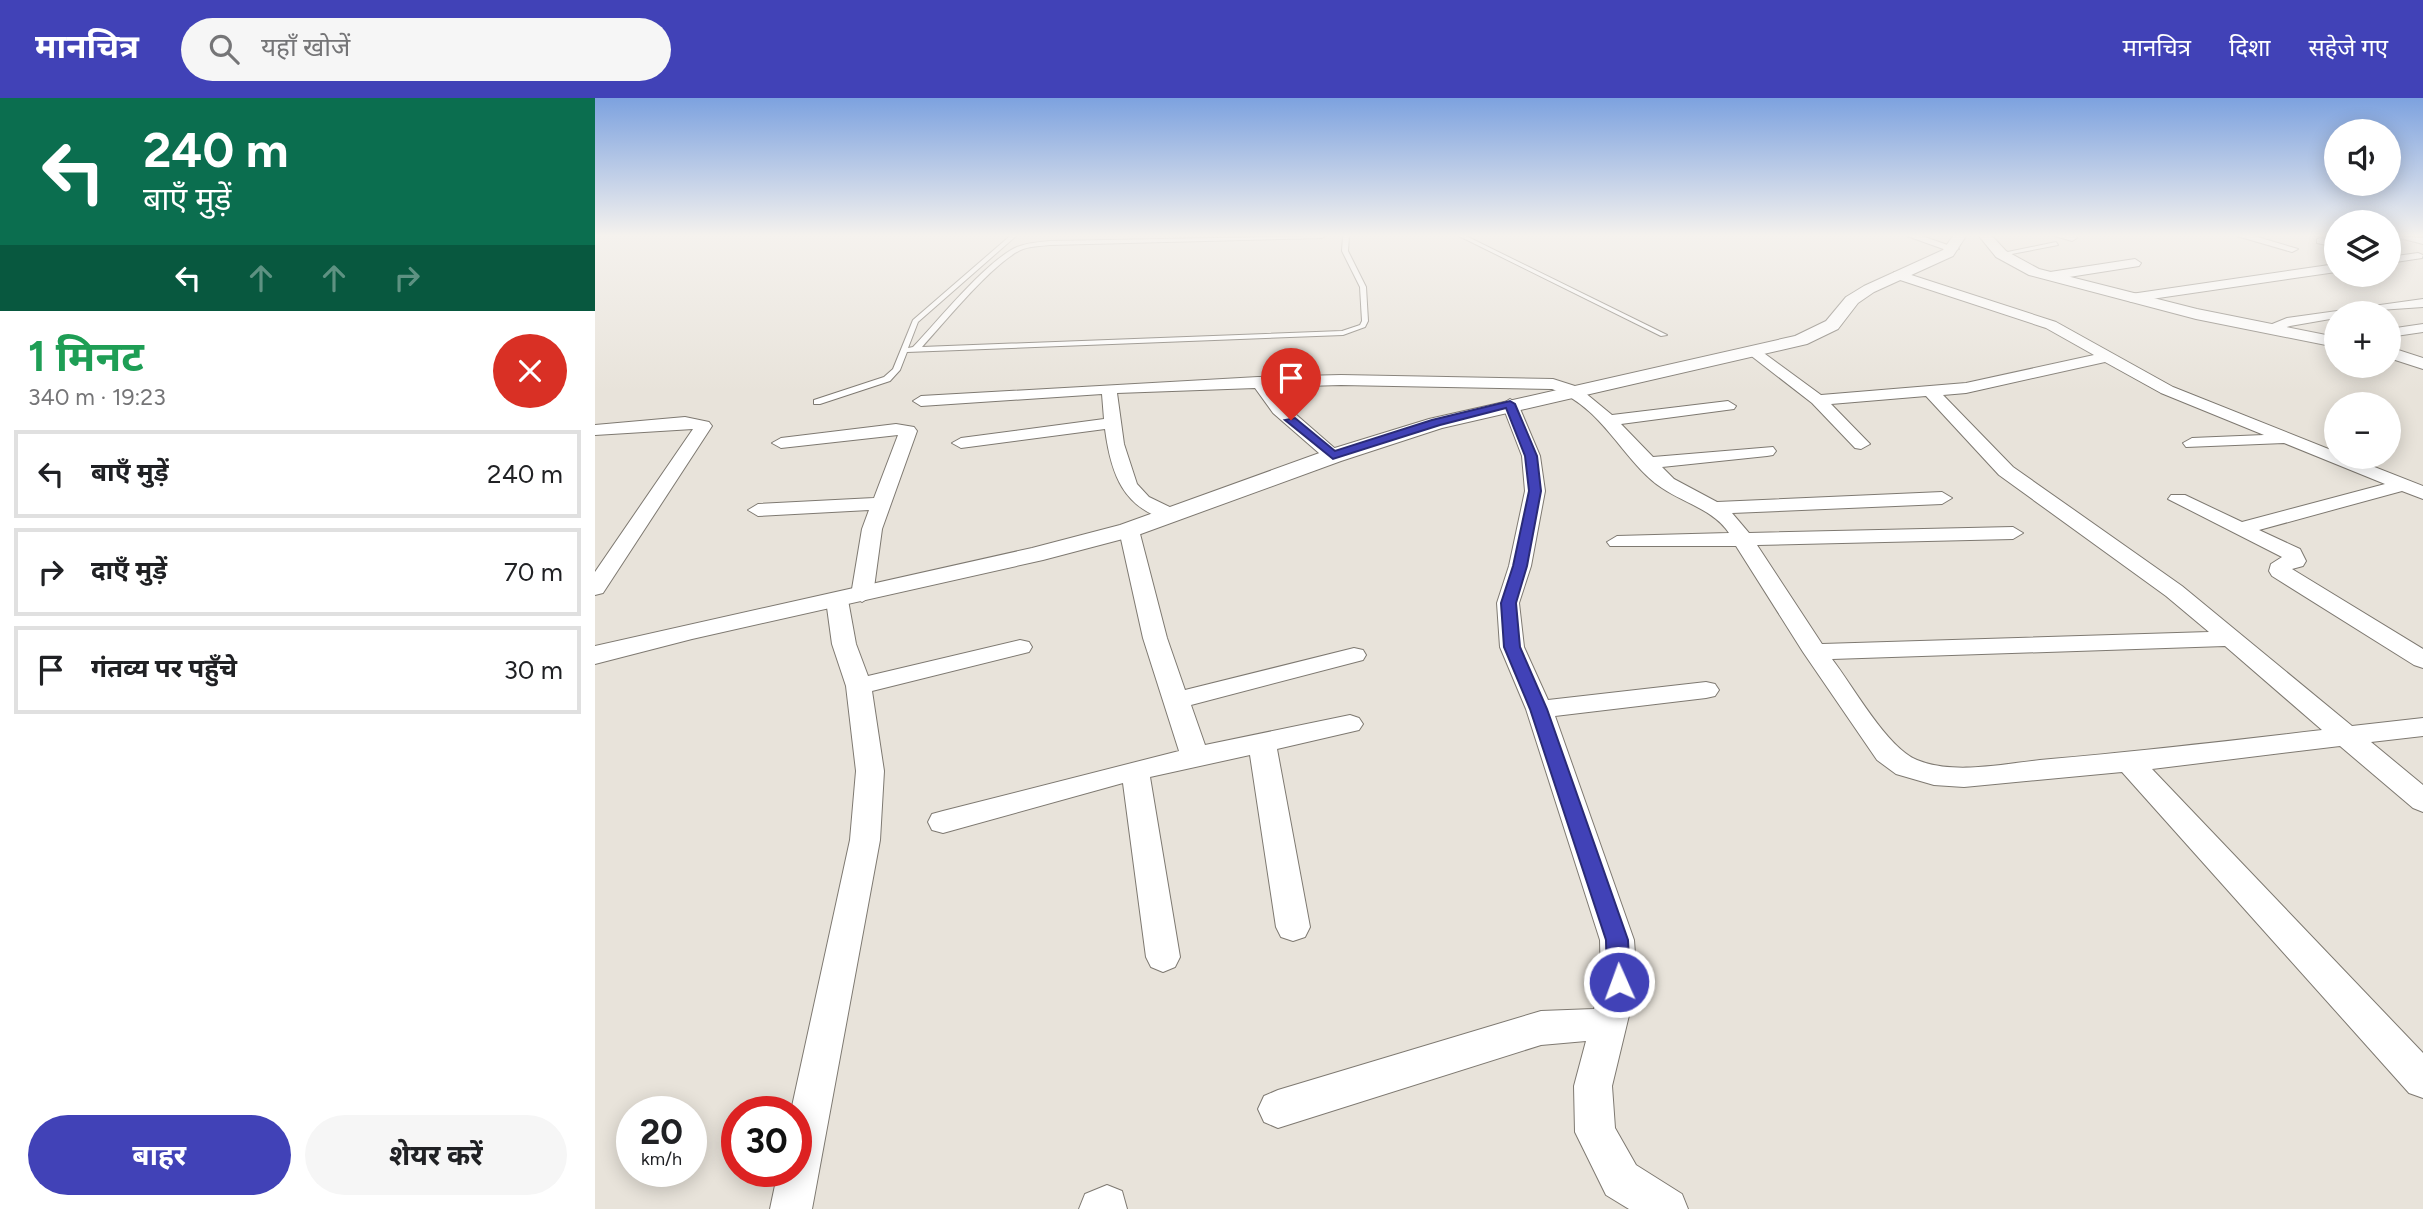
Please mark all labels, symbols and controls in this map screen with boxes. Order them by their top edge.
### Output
search box [181,18,671,81]
text: मानचित्र [35,27,139,66]
icon: search [205,30,243,68]
text: यहाँ खोजें [261,31,350,63]
text: मानचित्र [2122,33,2191,62]
text: दिशा [2229,33,2271,62]
text: सहेजे गए [2309,33,2388,62]
map controls [2324,119,2401,469]
button: sound [2324,119,2401,196]
text: 240 m [143,120,289,179]
icon: left [28,126,119,217]
text: बाएँ मुड़ें [143,180,231,218]
button: layers [2324,210,2401,287]
icon: left [169,259,207,297]
icon: ahead [242,259,280,297]
icon: ahead [315,259,353,297]
icon: right [388,259,426,297]
button: + [2324,301,2401,378]
text: 1 मिनट [28,331,144,382]
button: close [493,334,567,408]
pin [1261,348,1321,420]
icon: arrive [1272,359,1310,397]
text: 340 m · 19:23 [28,383,166,411]
button: − [2324,392,2401,469]
icon: left [32,455,70,493]
text: बाएँ मुड़ें [91,456,168,488]
text: 240 m [487,458,563,490]
icon: right [32,553,70,591]
text: दाएँ मुड़ें [91,554,167,586]
text: 70 m [504,556,563,588]
icon: arrive [32,651,70,689]
text: गंतव्य पर पहुँचे [91,652,237,684]
text: 30 m [504,654,563,686]
position arrow [1582,945,1656,1019]
speed limit sign: 30 [721,1096,812,1187]
text: 20 [640,1111,683,1153]
button: बाहर [28,1115,291,1195]
button: शेयर करें [305,1115,567,1195]
text: km/h [641,1148,682,1170]

